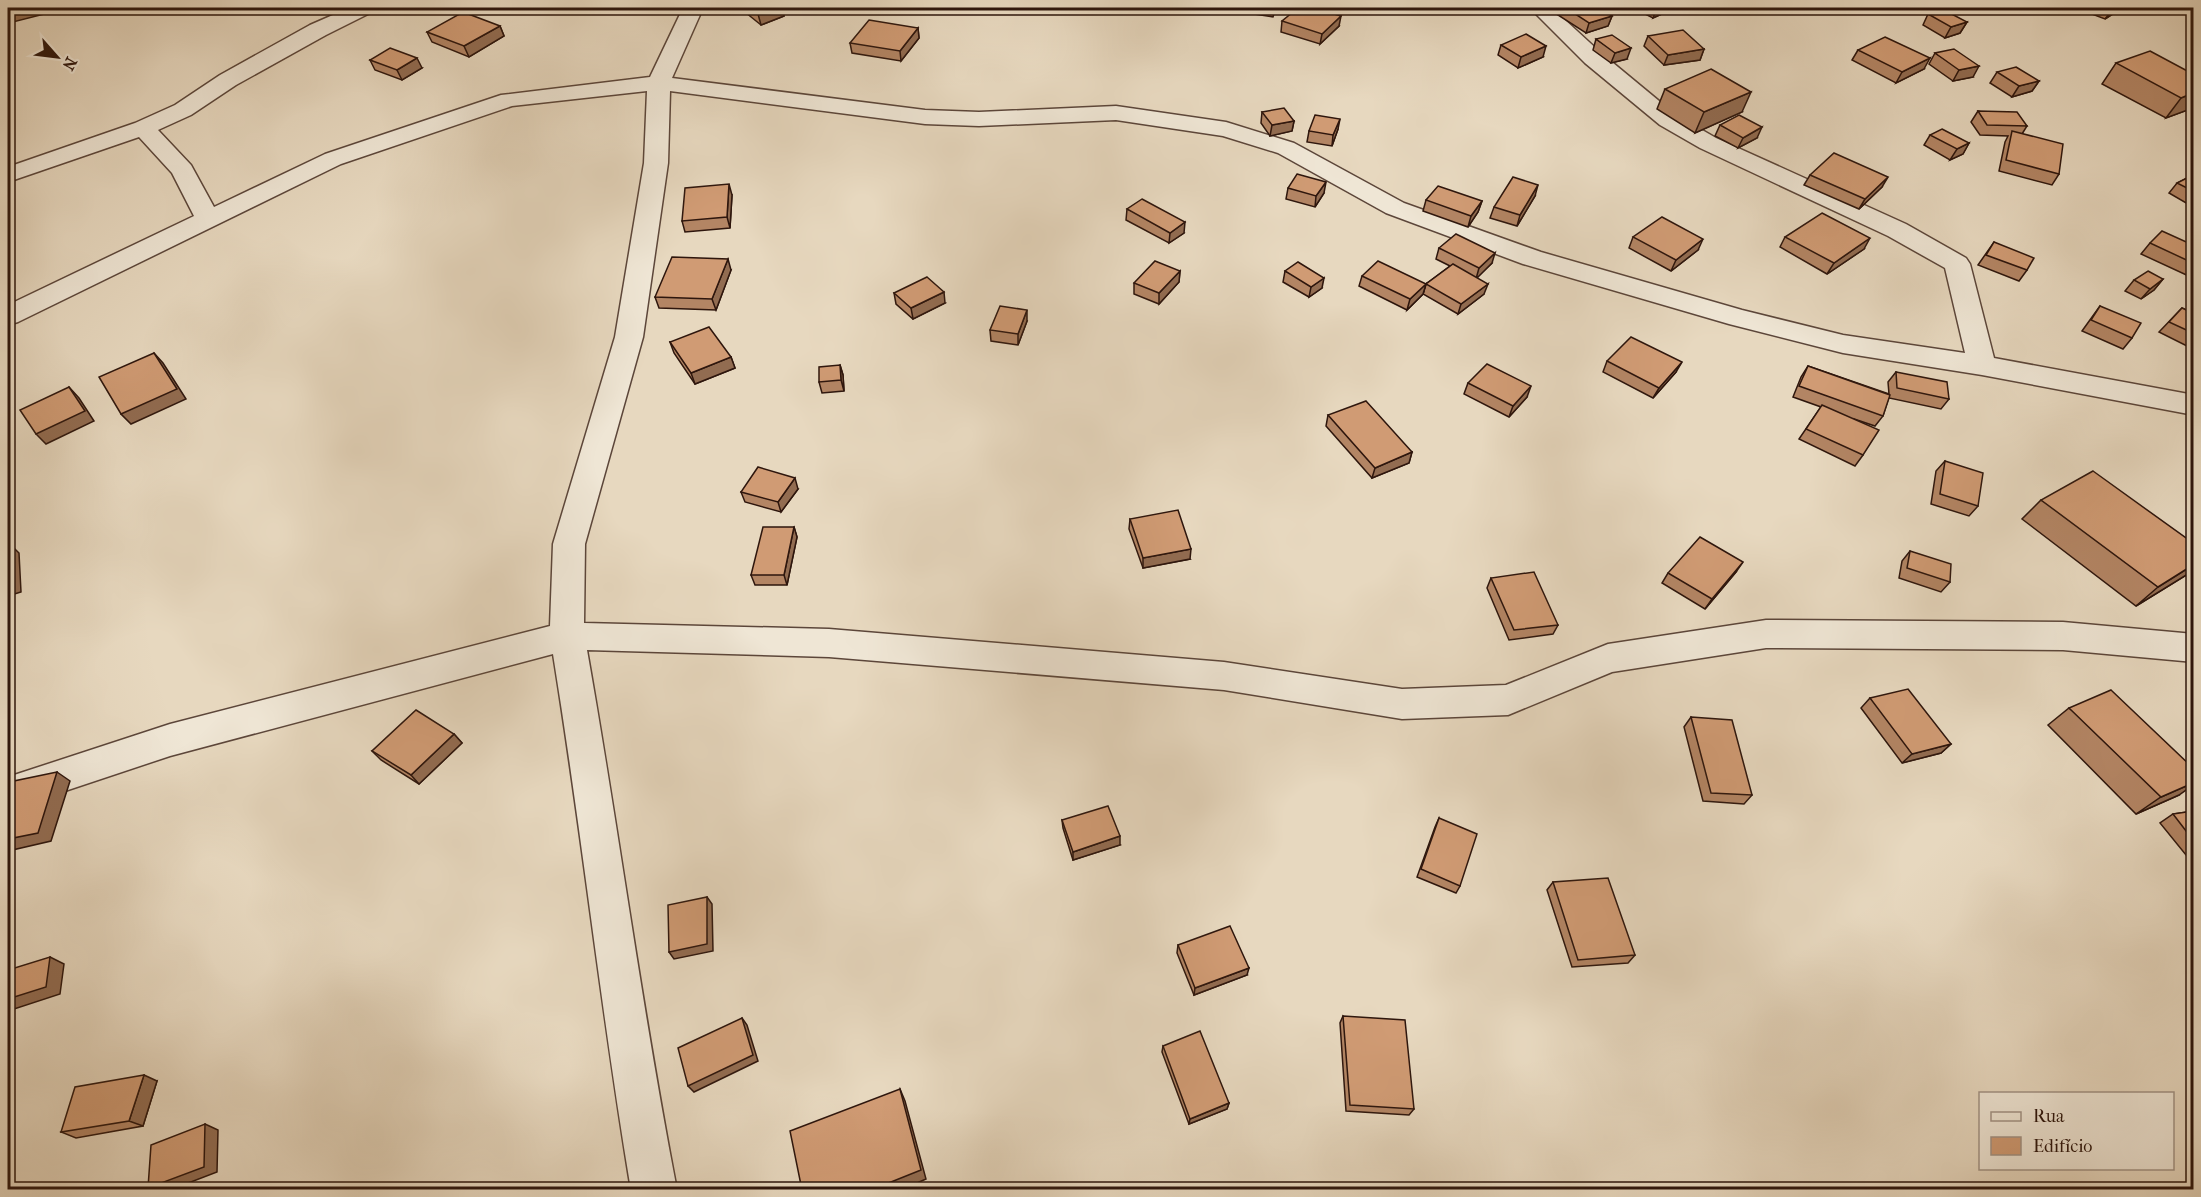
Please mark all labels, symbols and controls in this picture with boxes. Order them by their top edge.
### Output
north arrow [27,27,87,87]
text: N [58,54,81,74]
legend [1979,1092,2174,1170]
text: Rua [2033,1106,2065,1127]
text: Edifício [2033,1136,2092,1157]

